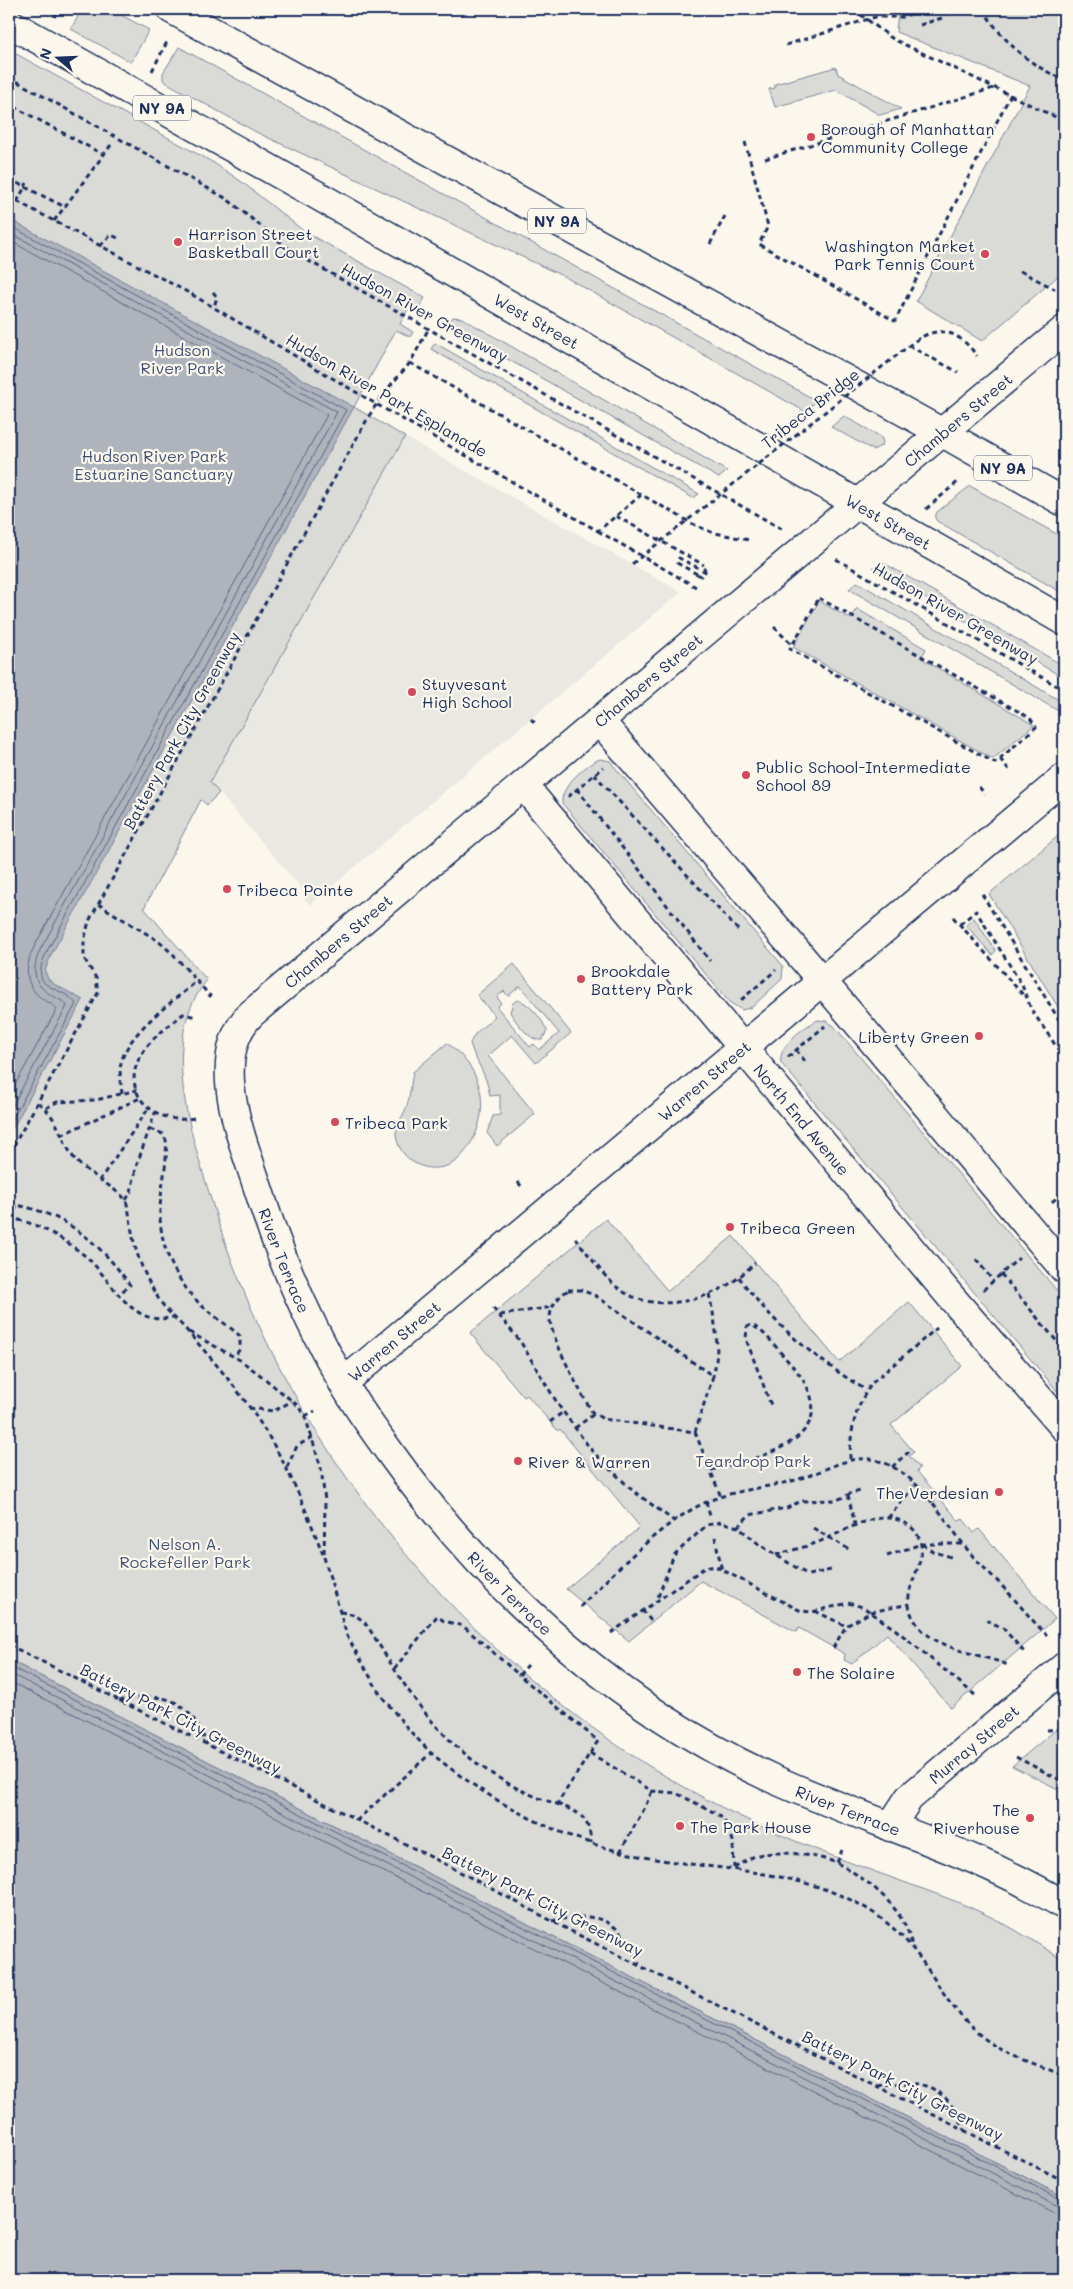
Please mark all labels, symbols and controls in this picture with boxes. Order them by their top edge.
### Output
north arrow [32,32,82,82]
text: N [35,45,56,62]
road number: NY 9A [133,96,191,120]
place label: Borough of Manhattan Community College [821,118,994,157]
marker: Borough of Manhattan Community College [805,131,817,143]
road number: NY 9A [528,208,586,234]
place label: Harrison Street Basketball Court [188,223,319,262]
place label: Washington Market Park Tennis Court [824,235,975,274]
marker: Harrison Street Basketball Court [172,236,184,248]
marker: Washington Market Park Tennis Court [979,248,991,260]
street label: Hudson River Greenway [338,257,512,367]
street label: West Street [491,288,583,353]
street label: Hudson River Park Esplanade [282,329,492,461]
park label: Hudson River Park [141,339,223,378]
street label: Tribeca Bridge [757,363,863,453]
street label: Chambers Street [899,368,1016,471]
park label: Hudson River Park Estuarine Sanctuary [75,445,233,484]
road number: NY 9A [974,456,1032,480]
street label: West Street [842,488,935,554]
street label: Hudson River Greenway [870,557,1042,669]
street label: Battery Park City Greenway [118,627,244,833]
street label: Chambers Street [589,629,707,731]
place label: Stuyvesant High School [422,673,512,712]
marker: Stuyvesant High School [406,686,418,698]
place label: Public School-Intermediate School 89 [756,756,971,795]
marker: Public School-Intermediate School 89 [740,769,752,781]
place label: Tribeca Pointe [237,879,353,900]
marker: Tribeca Pointe [221,883,233,895]
street label: Chambers Street [279,890,397,992]
place label: Brookdale Battery Park [591,960,693,999]
marker: Brookdale Battery Park [575,973,587,985]
place label: Liberty Green [858,1026,969,1047]
marker: Liberty Green [973,1030,985,1042]
street label: Warren Street [653,1035,755,1125]
street label: North End Avenue [750,1059,855,1179]
place label: Tribeca Park [345,1112,448,1133]
marker: Tribeca Park [329,1116,341,1128]
street label: River Terrace [255,1205,315,1316]
place label: Tribeca Green [740,1217,855,1238]
marker: Tribeca Green [724,1221,736,1233]
street label: Warren Street [343,1296,444,1386]
park label: Teardrop Park [695,1450,811,1471]
place label: River & Warren [528,1451,650,1472]
marker: River & Warren [512,1455,524,1467]
place label: The Verdesian [876,1482,989,1503]
marker: The Verdesian [993,1486,1005,1498]
park label: Nelson A. Rockefeller Park [119,1533,251,1572]
street label: River Terrace [464,1546,557,1639]
street label: Battery Park City Greenway [77,1658,285,1778]
place label: The Solaire [807,1662,895,1683]
marker: The Solaire [791,1666,803,1678]
street label: Murray Street [924,1699,1023,1788]
street label: River Terrace [793,1780,904,1839]
place label: The Riverhouse [934,1799,1020,1838]
marker: The Riverhouse [1024,1812,1036,1824]
place label: The Park House [690,1816,812,1837]
marker: The Park House [674,1820,686,1832]
street label: Battery Park City Greenway [439,1841,647,1961]
street label: Battery Park City Greenway [799,2025,1007,2145]

